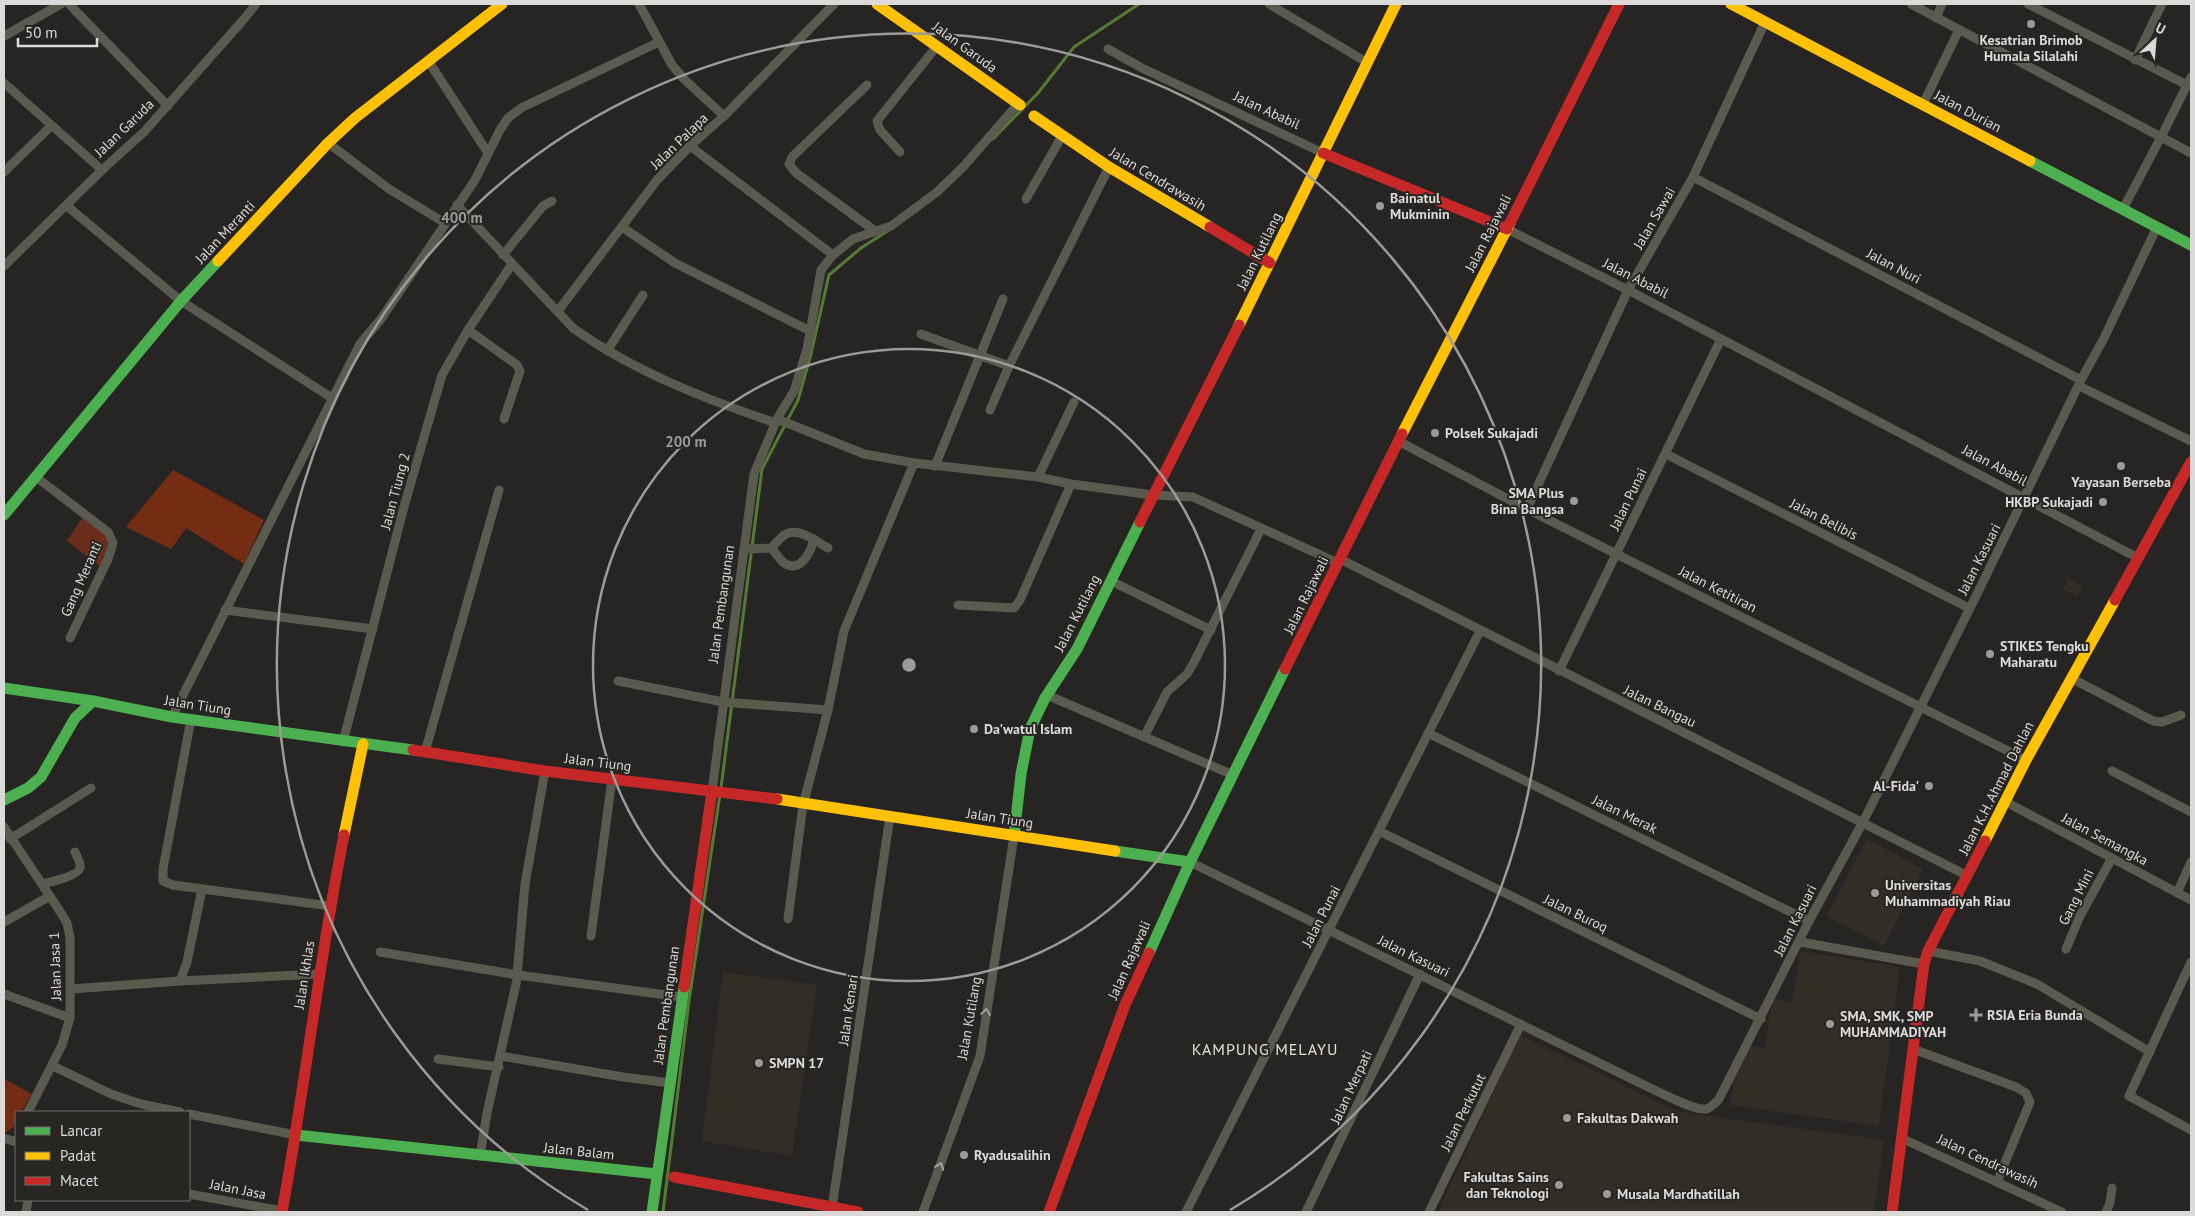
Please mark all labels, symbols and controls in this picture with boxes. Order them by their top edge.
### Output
scale bar [18,15,96,47]
north arrow [2130,15,2180,65]
street label: Jalan Garuda [928,17,1001,77]
marker: Kesatrian Brimob Humala Silalahi [2025,18,2037,30]
text: U [2153,18,2169,38]
text: 50 m [25,23,58,42]
place label: Kesatrian Brimob Humala Silalahi [1980,31,2083,65]
street label: Jalan Durian [1931,85,2005,136]
street label: Jalan Ababil [1230,86,1303,133]
street label: Jalan Garuda [90,95,158,161]
street label: Jalan Palapa [646,109,712,174]
street label: Jalan Cendrawasih [1106,143,1210,215]
street label: Jalan Sawai [1629,184,1679,253]
place label: Bainatul Mukminin [1390,189,1450,223]
street label: Jalan Rajawali [1460,191,1515,276]
street label: Jalan Meranti [191,197,259,268]
marker: Bainatul Mukminin [1374,200,1386,212]
text: 400 m [441,208,483,227]
street label: Jalan Kutilang [1232,209,1285,294]
street label: Jalan Nuri [1863,244,1924,288]
street label: Jalan Ababil [1599,253,1672,302]
place label: Polsek Sukajadi [1445,424,1538,442]
marker: Polsek Sukajadi [1429,427,1441,439]
text: 200 m [665,432,707,451]
street label: Jalan Ababil [1959,440,2031,490]
street label: Jalan Tiung 2 [376,451,414,532]
marker: Yayasan Berseba [2115,460,2127,472]
street label: Jalan Punai [1605,465,1651,534]
place label: Yayasan Berseba [2070,473,2171,491]
place label: SMA Plus Bina Bangsa [1491,484,1564,518]
place label: HKBP Sukajadi [2005,493,2093,511]
street label: Jalan Belibis [1786,494,1861,544]
marker: SMA Plus Bina Bangsa [1568,495,1580,507]
marker: HKBP Sukajadi [2097,496,2109,508]
street label: Jalan Kasuari [1953,520,2005,598]
street label: Gang Meranti [56,539,106,619]
street label: Jalan Pembangunan [704,544,738,665]
street label: Jalan Rajawali [1279,553,1333,638]
street label: Jalan Ketitiran [1675,561,1760,616]
street label: Jalan Kutilang [1049,572,1104,655]
place label: STIKES Tengku Maharatu [2000,637,2089,671]
marker: STIKES Tengku Maharatu [1984,648,1996,660]
centre of rings [900,656,918,674]
street label: Jalan Bangau [1620,680,1699,731]
street label: Jalan Tiung [162,691,233,719]
street label: Jalan K.H. Ahmad Dahlan [1954,718,2037,859]
place label: Da'watul Islam [984,720,1072,738]
marker: Da'watul Islam [968,723,980,735]
street label: Jalan Tiung [563,749,632,775]
place label: Al-Fida' [1873,777,1919,795]
marker: Al-Fida' [1923,780,1935,792]
street label: Jalan Merak [1589,790,1661,838]
street label: Jalan Tiung [964,804,1035,832]
street label: Jalan Semangka [2058,808,2151,869]
street label: Gang Mini [2054,866,2098,928]
place label: Universitas Muhammadiyah Riau [1885,876,2011,910]
street label: Jalan Kasuari [1769,881,1821,959]
street label: Jalan Punai [1297,882,1344,951]
marker: Universitas Muhammadiyah Riau [1869,887,1881,899]
street label: Jalan Buroq [1540,889,1611,936]
street label: Jalan Rajawali [1103,918,1154,1003]
street label: Jalan Kasuari [1374,930,1453,981]
street label: Jalan Jasa 1 [45,931,65,1002]
street label: Jalan Ikhlas [290,940,318,1011]
street label: Jalan Pembangunan [649,945,683,1066]
street label: Jalan Kenari [834,973,862,1048]
street label: Jalan Kutilang [953,975,985,1062]
place label: RSIA Eria Bunda [1987,1006,2083,1024]
one-way arrow [981,1007,991,1016]
place label: SMA, SMK, SMP MUHAMMADIYAH [1840,1007,1946,1041]
marker: RSIA Eria Bunda [1969,1008,1983,1022]
marker: SMA, SMK, SMP MUHAMMADIYAH [1824,1018,1836,1030]
district label: KAMPUNG MELAYU [1192,1039,1338,1059]
street label: Jalan Merpati [1326,1047,1376,1128]
place label: SMPN 17 [769,1054,824,1072]
marker: SMPN 17 [753,1057,765,1069]
street label: Jalan Perkutut [1436,1070,1490,1155]
place label: Fakultas Dakwah [1577,1109,1678,1127]
legend [15,1111,190,1201]
marker: Fakultas Dakwah [1561,1112,1573,1124]
text: Lancar [60,1121,102,1140]
street label: Jalan Cendrawasih [1934,1129,2041,1192]
street label: Jalan Balam [542,1138,615,1164]
text: Padat [60,1146,96,1165]
place label: Ryadusalihin [974,1146,1051,1164]
marker: Ryadusalihin [958,1149,970,1161]
one-way arrow [934,1163,944,1171]
place label: Fakultas Sains dan Teknologi [1463,1168,1549,1202]
text: Macet [60,1171,98,1190]
street label: Jalan Jasa [207,1175,268,1203]
marker: Fakultas Sains dan Teknologi [1553,1179,1565,1191]
place label: Musala Mardhatillah [1617,1185,1740,1203]
marker: Musala Mardhatillah [1601,1188,1613,1200]

